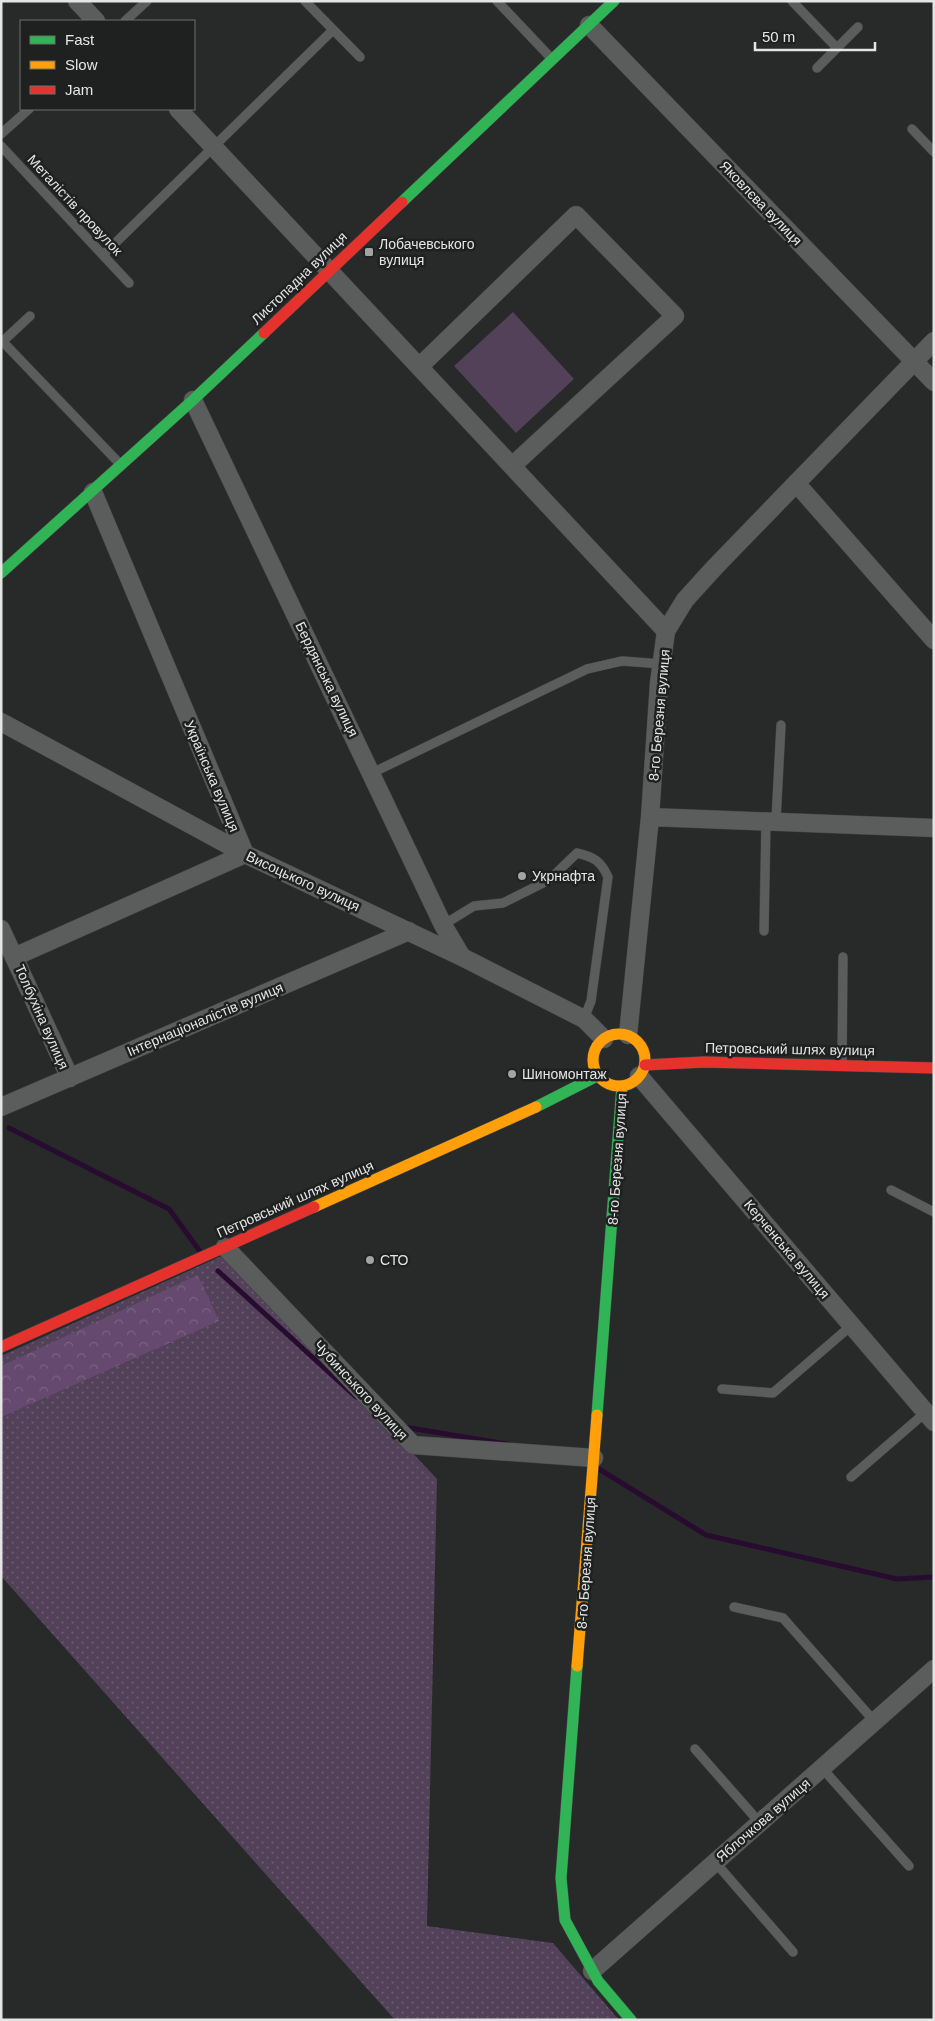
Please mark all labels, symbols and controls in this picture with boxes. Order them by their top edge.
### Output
legend [20,20,195,110]
scale bar [755,20,875,52]
text: 50 m [762,28,795,45]
text: Fast [65,31,95,48]
text: Slow [65,56,98,73]
text: Jam [65,81,93,98]
street label: Металістів провулок [24,151,126,259]
street label: Яковлєва вулиця [717,158,805,248]
street label: Листопадна вулиця [248,228,350,328]
place label: Лобачевського вулиця [379,236,475,268]
marker: Лобачевського вулиця [363,246,375,258]
street label: Бердянська вулиця [292,619,362,739]
street label: 8-го Березня вулиця [645,648,673,782]
street label: Українська вулиця [181,718,243,834]
street label: Висоцького вулиця [244,848,362,914]
place label: Укрнафта [532,868,595,884]
marker: Укрнафта [516,870,528,882]
street label: Толбухіна вулиця [12,962,72,1072]
street label: Інтернаціоналістів вулиця [125,979,285,1059]
street label: Петровський шлях вулиця [705,1040,875,1058]
place label: Шиномонтаж [522,1066,607,1082]
marker: Шиномонтаж [506,1068,518,1080]
street label: 8-го Березня вулиця [604,1093,630,1225]
street label: Петровський шлях вулиця [214,1157,376,1241]
street label: Керченська вулиця [741,1196,833,1302]
place label: СТО [380,1252,409,1268]
marker: СТО [364,1254,376,1266]
street label: Чубинського вулиця [311,1337,411,1443]
street label: 8-го Березня вулиця [573,1497,599,1629]
street label: Яблочкова вулиця [713,1775,813,1865]

